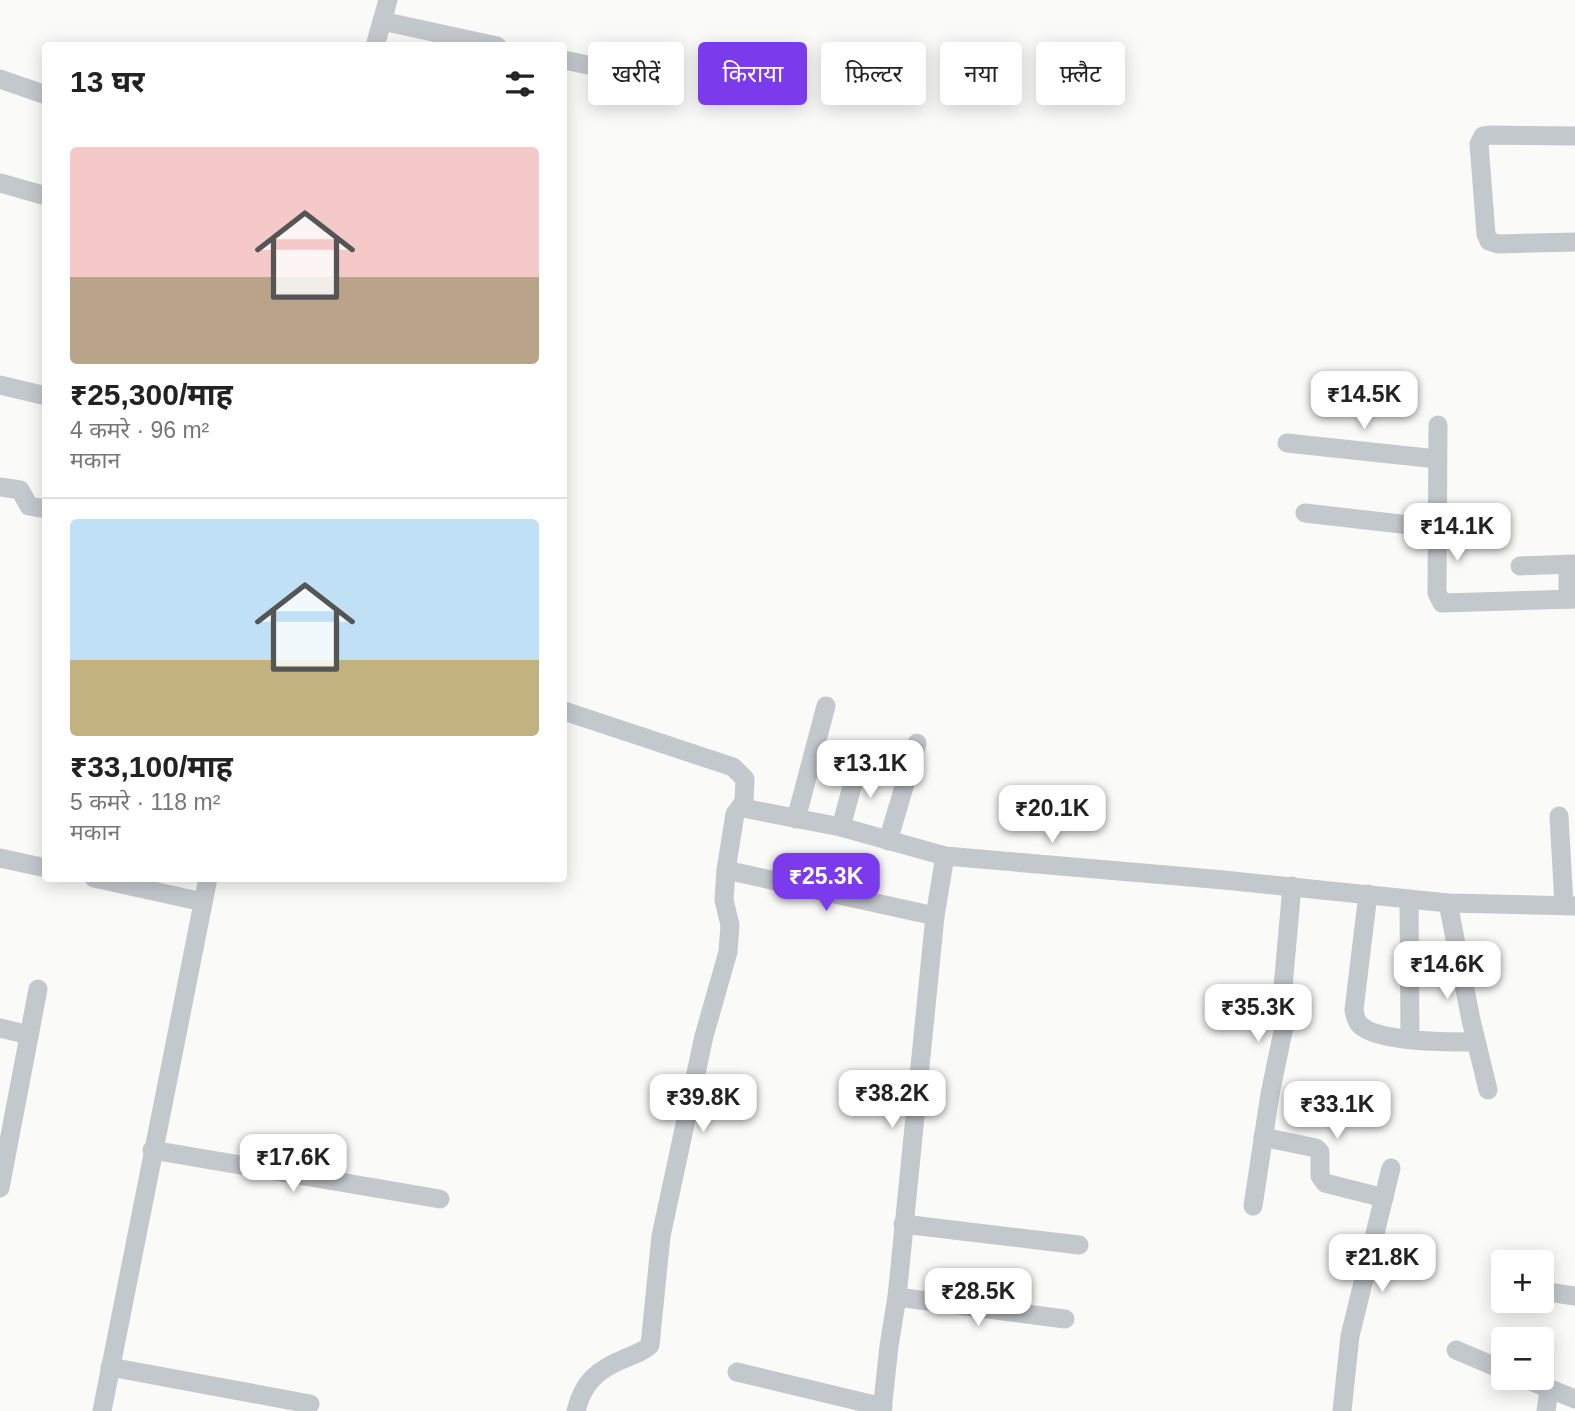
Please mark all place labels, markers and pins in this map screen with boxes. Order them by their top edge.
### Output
pin: ₹14.5K [1307,372,1421,431]
pin: ₹14.1K [1400,504,1514,563]
pin: ₹13.1K [813,740,927,800]
pin: ₹20.1K [995,786,1109,845]
pin: ₹25.3K [769,853,883,913]
pin: ₹14.6K [1390,942,1504,1001]
pin: ₹35.3K [1201,984,1315,1044]
pin: ₹38.2K [835,1070,949,1130]
pin: ₹39.8K [646,1074,760,1134]
pin: ₹33.1K [1280,1082,1394,1141]
pin: ₹17.6K [236,1134,350,1194]
pin: ₹21.8K [1325,1234,1439,1294]
pin: ₹28.5K [921,1268,1035,1328]

